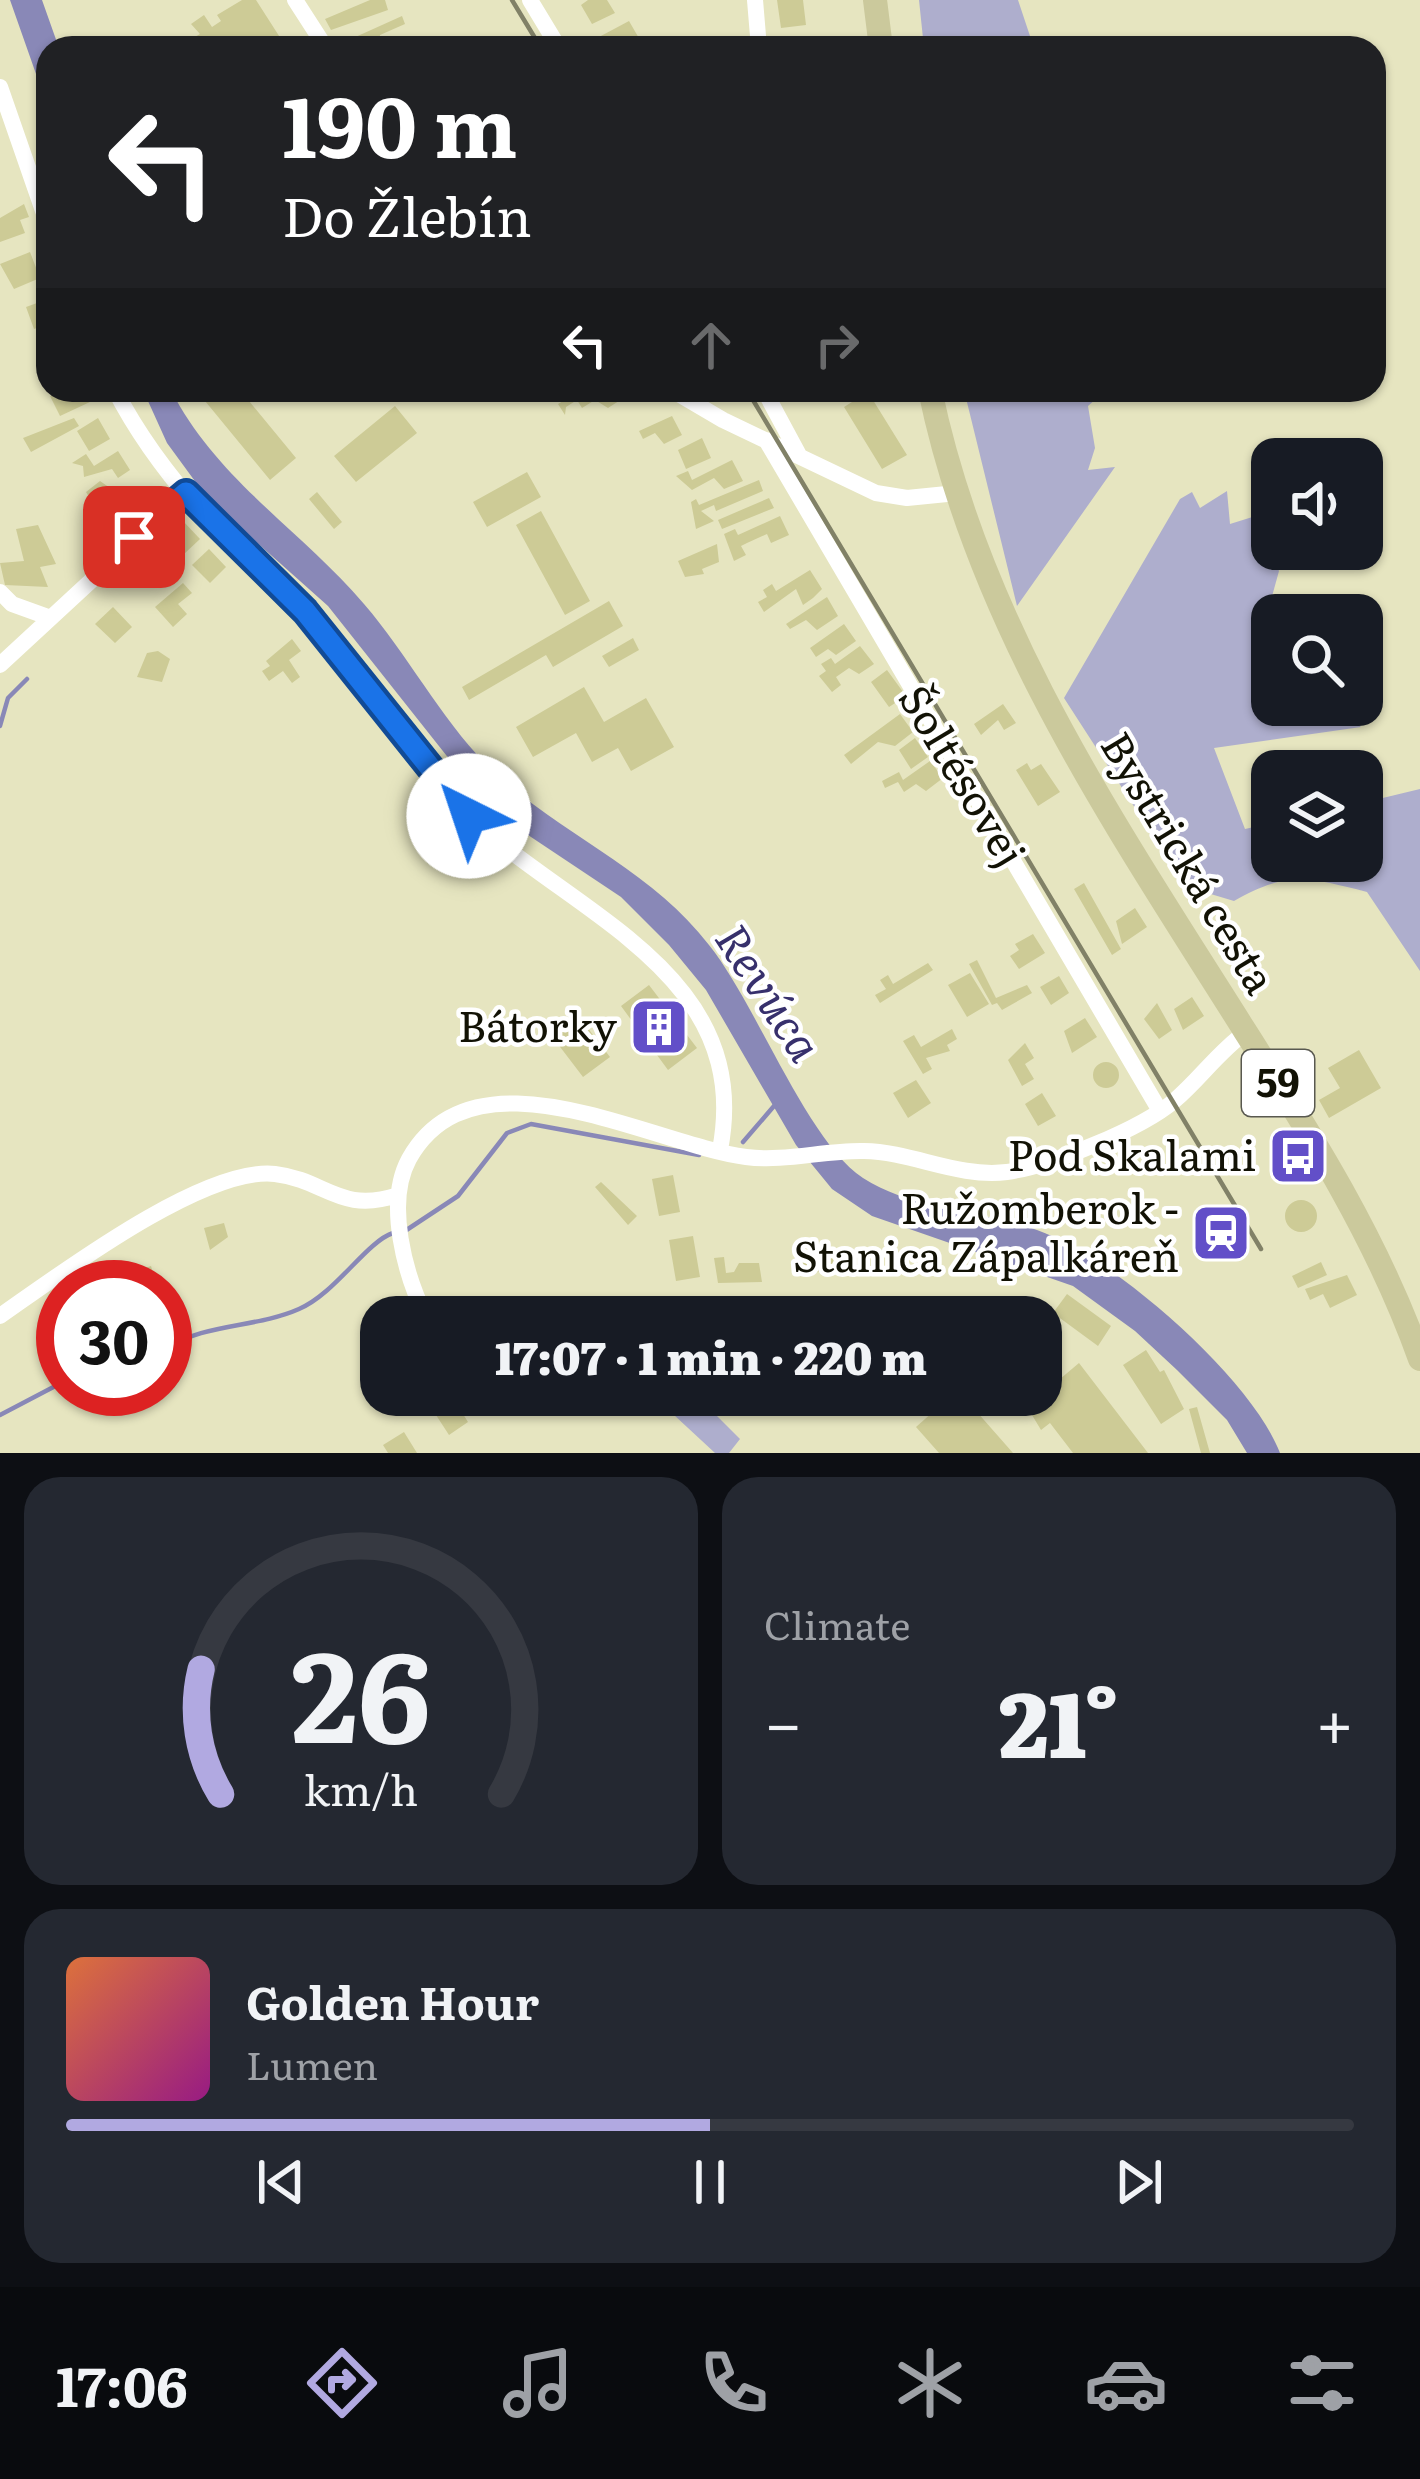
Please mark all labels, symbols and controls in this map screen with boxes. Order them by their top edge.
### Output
text: 190 m [282,59,517,184]
icon: left [84,84,240,240]
text: Do Žlebín [282,173,532,254]
icon: left [552,312,618,378]
icon: ahead [678,312,744,378]
icon: right [804,312,870,378]
map controls [1251,438,1383,882]
button: sound [1251,438,1383,570]
pin [83,486,185,588]
icon: arrive [101,504,167,570]
button: search [1251,594,1383,726]
street label: Šoltésovej [886,672,1043,877]
street label: Bystrická cesta [1088,719,1293,1004]
button: layers [1251,750,1383,882]
position arrow [406,753,532,879]
water label: Revúca [702,909,840,1073]
place label: Bátorky [458,993,618,1055]
building icon: Bátorky [628,996,690,1058]
road number: 59 [1242,1050,1314,1116]
place label: Pod Skalami [1008,1122,1256,1184]
bus stop icon: Pod Skalami [1267,1125,1329,1187]
place label: Ružomberok - Stanica Zápalkáreň [793,1175,1179,1285]
station icon: Ružomberok - Stanica Zápalkáreň [1190,1202,1252,1264]
speed limit sign: 30 [36,1260,192,1416]
text: 17:07 · 1 min · 220 m [495,1322,927,1389]
text: Climate [764,1594,910,1652]
text: 26 [291,1596,431,1781]
text: 21° [999,1652,1119,1786]
text: − [764,1670,802,1768]
text: + [1316,1670,1354,1768]
text: km/h [304,1756,418,1819]
text: Golden Hour [246,1967,539,2034]
text: Lumen [246,2034,378,2092]
icon: previous [248,2149,314,2215]
icon: pause [677,2149,743,2215]
icon: next [1106,2149,1172,2215]
icon: directions [300,2341,384,2425]
icon: music [496,2341,580,2425]
icon: phone [692,2341,776,2425]
icon: climate [888,2341,972,2425]
icon: car [1084,2341,1168,2425]
icon: filters [1280,2341,1364,2425]
text: 17:06 [56,2343,188,2424]

